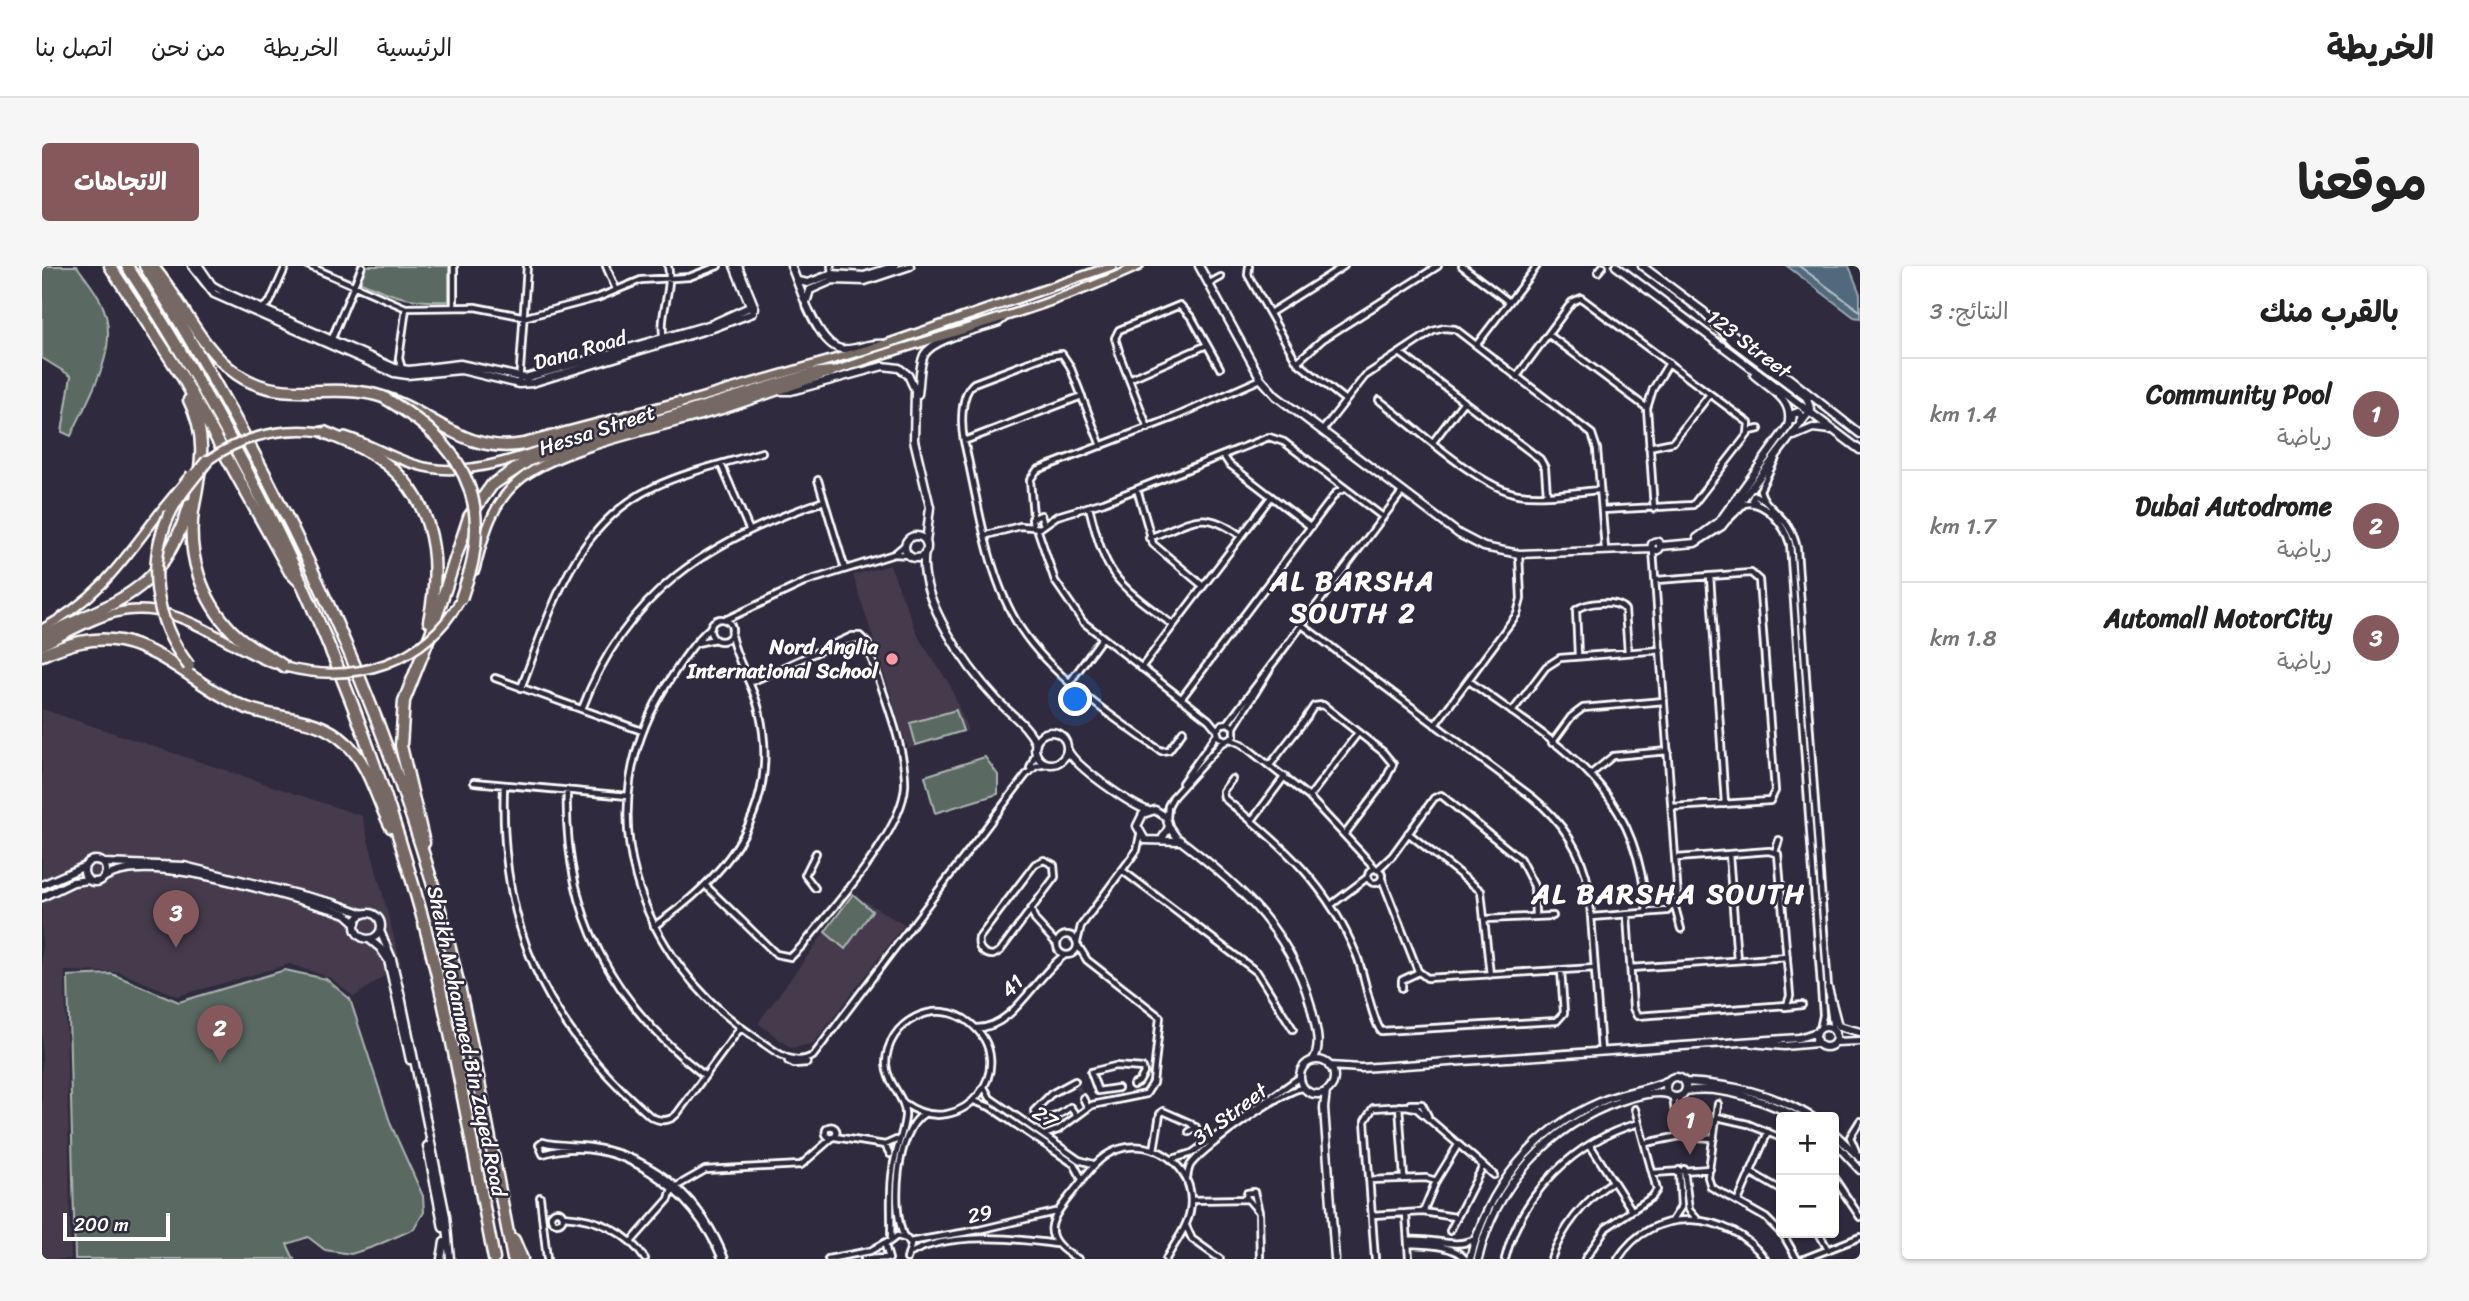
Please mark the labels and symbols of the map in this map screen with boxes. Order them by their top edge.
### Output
street label: 123 Street [1698,299,1801,390]
street label: Dana Road [529,318,633,381]
street label: Hessa Street [533,393,661,467]
district label: AL BARSHA SOUTH 2 [1269,556,1436,637]
place label: Nord Anglia International School [686,628,879,690]
marker: Nord Anglia International School [884,651,900,667]
your location [1058,682,1092,716]
district label: AL BARSHA SOUTH [1531,869,1806,918]
street label: Sheikh Mohammed Bin Zayed Road [415,882,519,1202]
pin: 3 [153,890,199,948]
street label: 41 [991,965,1033,1007]
pin: 2 [197,1005,243,1063]
street label: 31 Street [1184,1072,1277,1155]
street label: 27 [1024,1095,1067,1141]
pin: 1 [1667,1097,1713,1155]
street label: 29 [964,1193,996,1235]
scale bar [63,1210,170,1242]

